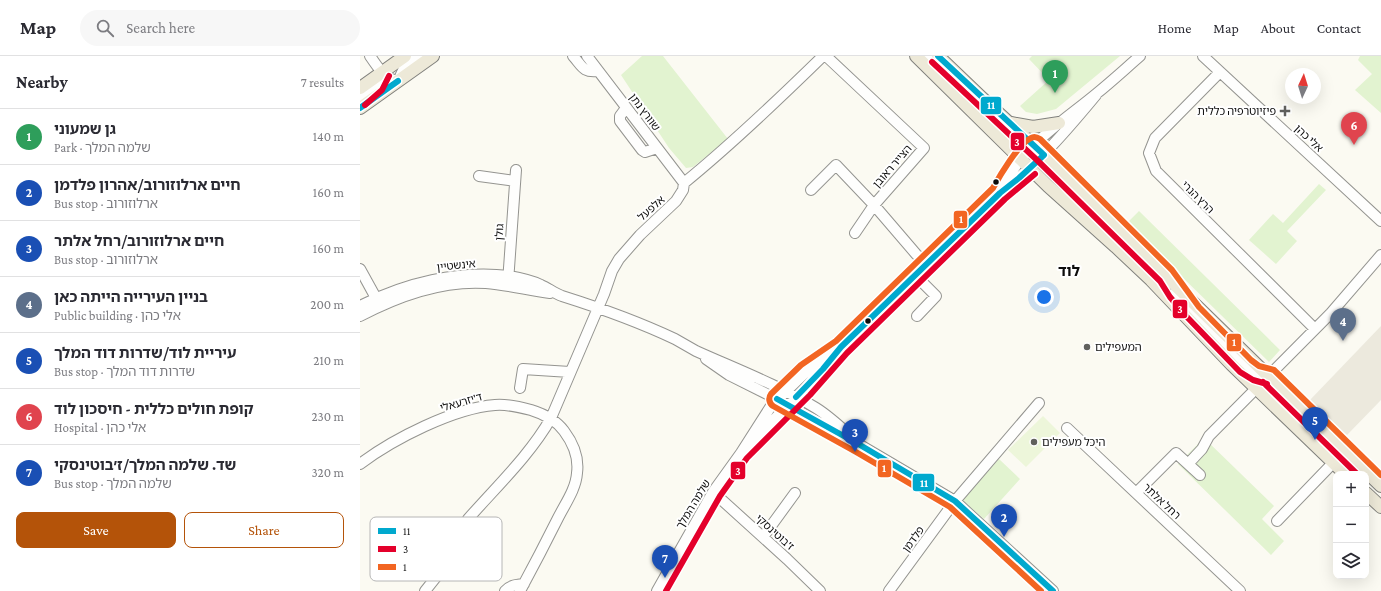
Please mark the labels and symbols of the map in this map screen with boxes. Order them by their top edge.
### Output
pin: 1 [1042,60,1068,93]
north arrow [1285,68,1321,104]
street label: שוורץ נתן [627,91,663,133]
line badge: 11 [980,96,1002,115]
text: 11 [987,99,995,111]
place label: פיזיוטרפיה כללית [1197,105,1276,117]
marker: פיזיוטרפיה כללית [1279,105,1291,117]
pin: 6 [1341,112,1367,145]
street label: אלי כהן [1292,122,1326,154]
line badge: 3 [1010,132,1025,151]
text: 3 [1014,136,1020,148]
street label: הצייר ראובן [870,142,914,190]
unlabelled marker [991,177,1001,187]
street label: הרץ הנרי [1179,178,1217,216]
street label: אלפעל [635,193,667,223]
line badge: 1 [953,210,968,229]
text: 1 [959,213,963,225]
street label: גולן [492,223,506,241]
street label: אינשטיין [436,257,476,273]
district label: לוד [1058,263,1080,279]
your location [1034,287,1054,307]
line badge: 3 [1172,299,1188,319]
text: 3 [1177,303,1183,315]
pin: 4 [1330,308,1356,341]
unlabelled marker [863,316,873,326]
line badge: 1 [1226,333,1242,352]
text: 1 [1232,336,1236,348]
place label: המעפילים [1095,341,1142,353]
marker: המעפילים [1082,342,1092,352]
street label: ד'יזרעאלי [438,390,484,414]
pin: 5 [1302,407,1328,440]
pin: 3 [842,419,868,452]
place label: היכל מעפילים [1042,436,1105,448]
marker: היכל מעפילים [1029,437,1039,447]
line badge: 1 [877,459,892,478]
line badge: 3 [730,461,746,480]
text: 1 [882,462,886,474]
text: 3 [735,465,741,477]
line badge: 11 [912,473,935,492]
street label: שלמה המלך [674,477,712,531]
text: 11 [920,477,928,489]
street label: רחל אלתר [1141,481,1183,521]
pin: 2 [991,504,1017,537]
street label: ז'בוטינסקי [753,512,797,552]
legend [370,517,502,581]
street label: פלדמן [900,523,927,554]
text: 11 [403,525,411,537]
text: 3 [403,543,408,555]
pin: 7 [652,545,678,578]
text: 1 [403,561,407,573]

